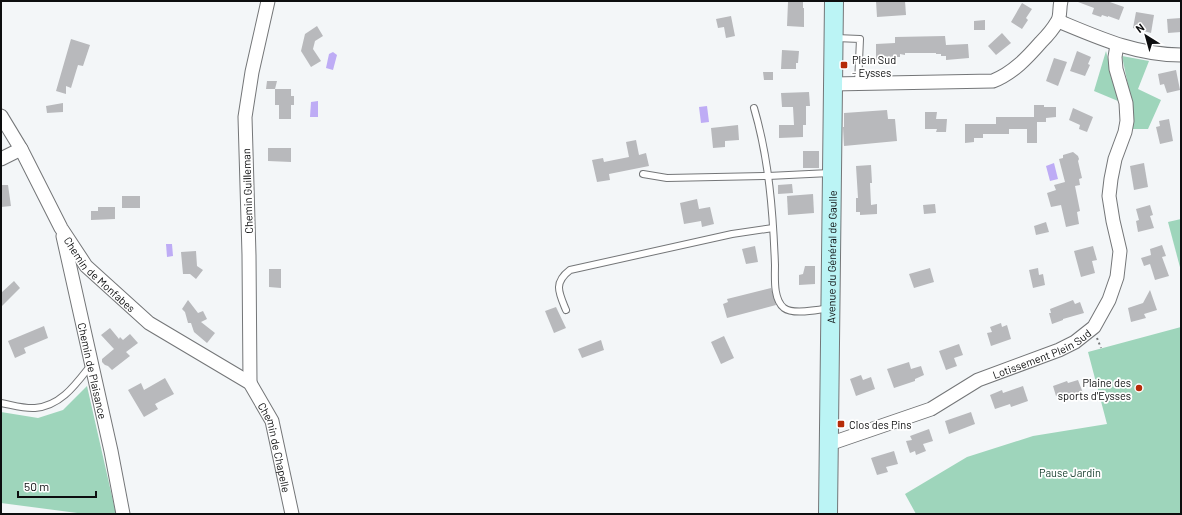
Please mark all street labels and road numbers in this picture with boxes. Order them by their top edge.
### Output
street label: Chemin Guilleman [239,148,255,234]
street label: Avenue du Général de Gaulle [824,190,838,324]
street label: Chemin de Monfabes [62,234,138,314]
street label: Chemin de Plaisance [76,321,110,420]
street label: Lotissement Plein Sud [990,326,1093,381]
street label: Chemin de Chapelle [256,400,294,494]

